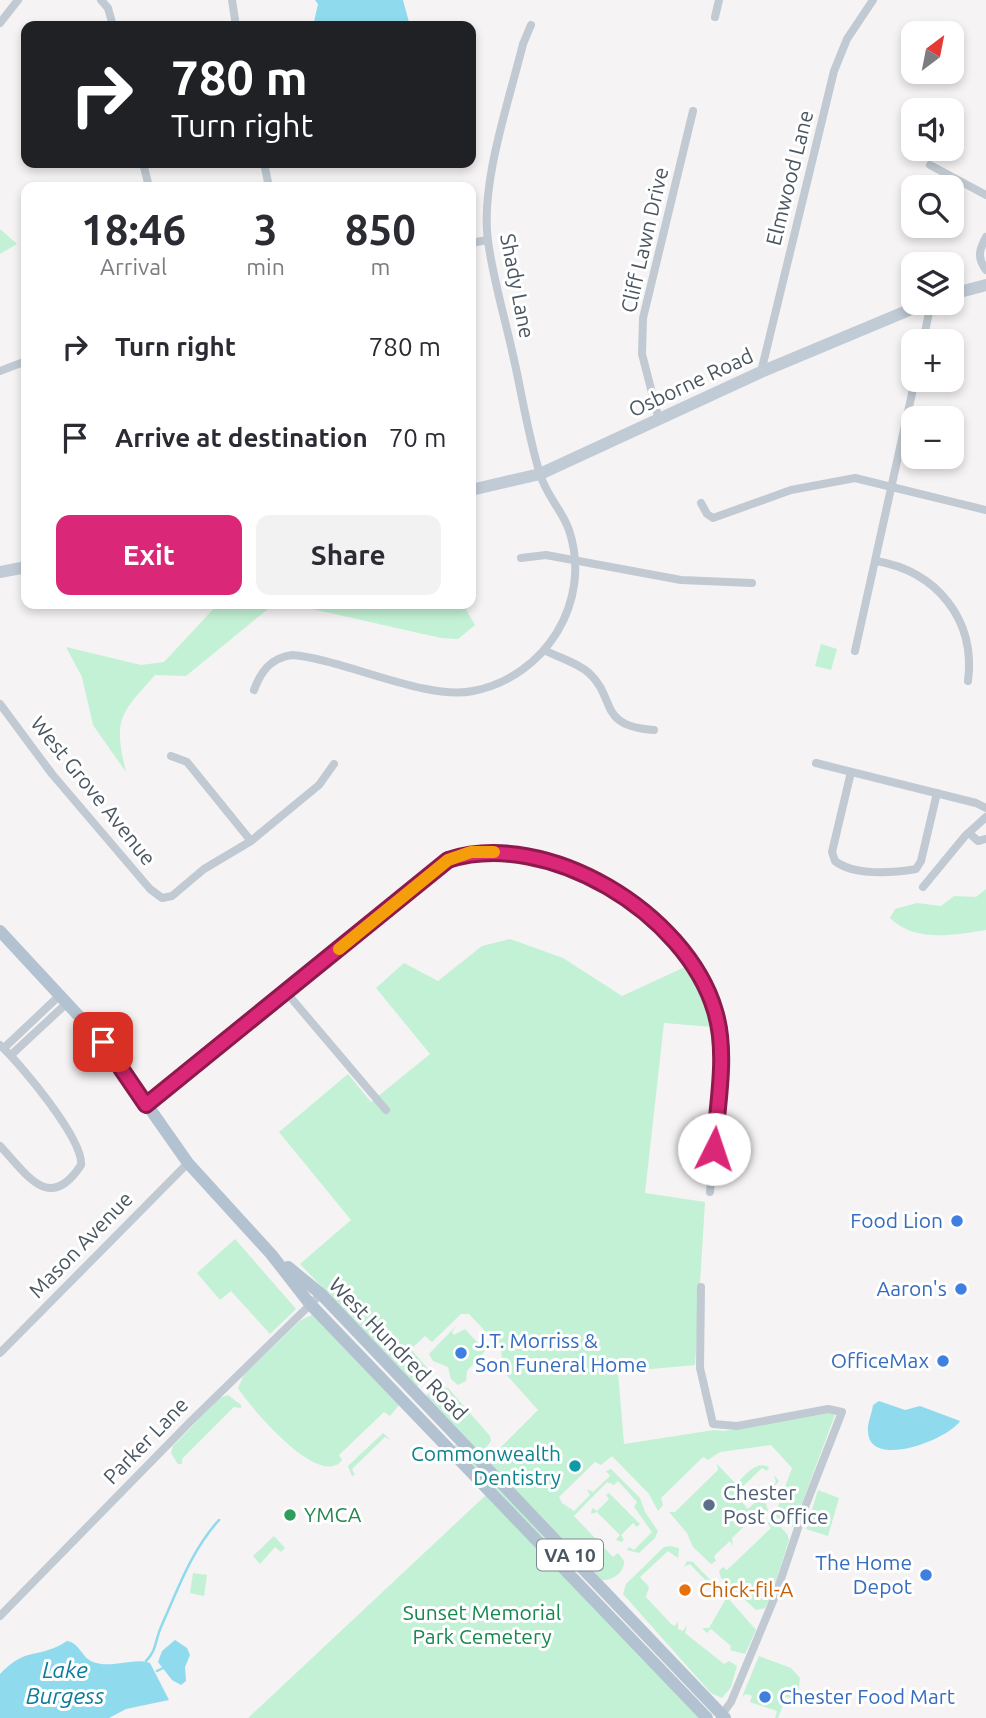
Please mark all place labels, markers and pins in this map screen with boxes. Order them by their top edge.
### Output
pin [73,1012,133,1072]
place label: Food Lion [850,1208,943,1232]
marker: Food Lion [949,1213,965,1229]
place label: Aaron's [877,1276,947,1300]
marker: Aaron's [953,1281,969,1297]
place label: J.T. Morriss & Son Funeral Home [475,1328,647,1376]
marker: J.T. Morriss & Son Funeral Home [453,1345,469,1361]
place label: OfficeMax [831,1348,929,1372]
marker: OfficeMax [935,1353,951,1369]
place label: Commonwealth Dentistry [411,1441,561,1489]
marker: Commonwealth Dentistry [567,1458,583,1474]
place label: Chester Post Office [723,1480,828,1528]
marker: Chester Post Office [701,1497,717,1513]
place label: YMCA [304,1502,362,1526]
marker: YMCA [282,1507,298,1523]
place label: The Home Depot [815,1550,912,1598]
marker: The Home Depot [918,1567,934,1583]
place label: Chick-fil-A [699,1577,794,1601]
marker: Chick-fil-A [677,1582,693,1598]
place label: Chester Food Mart [779,1684,955,1708]
marker: Chester Food Mart [757,1689,773,1705]

